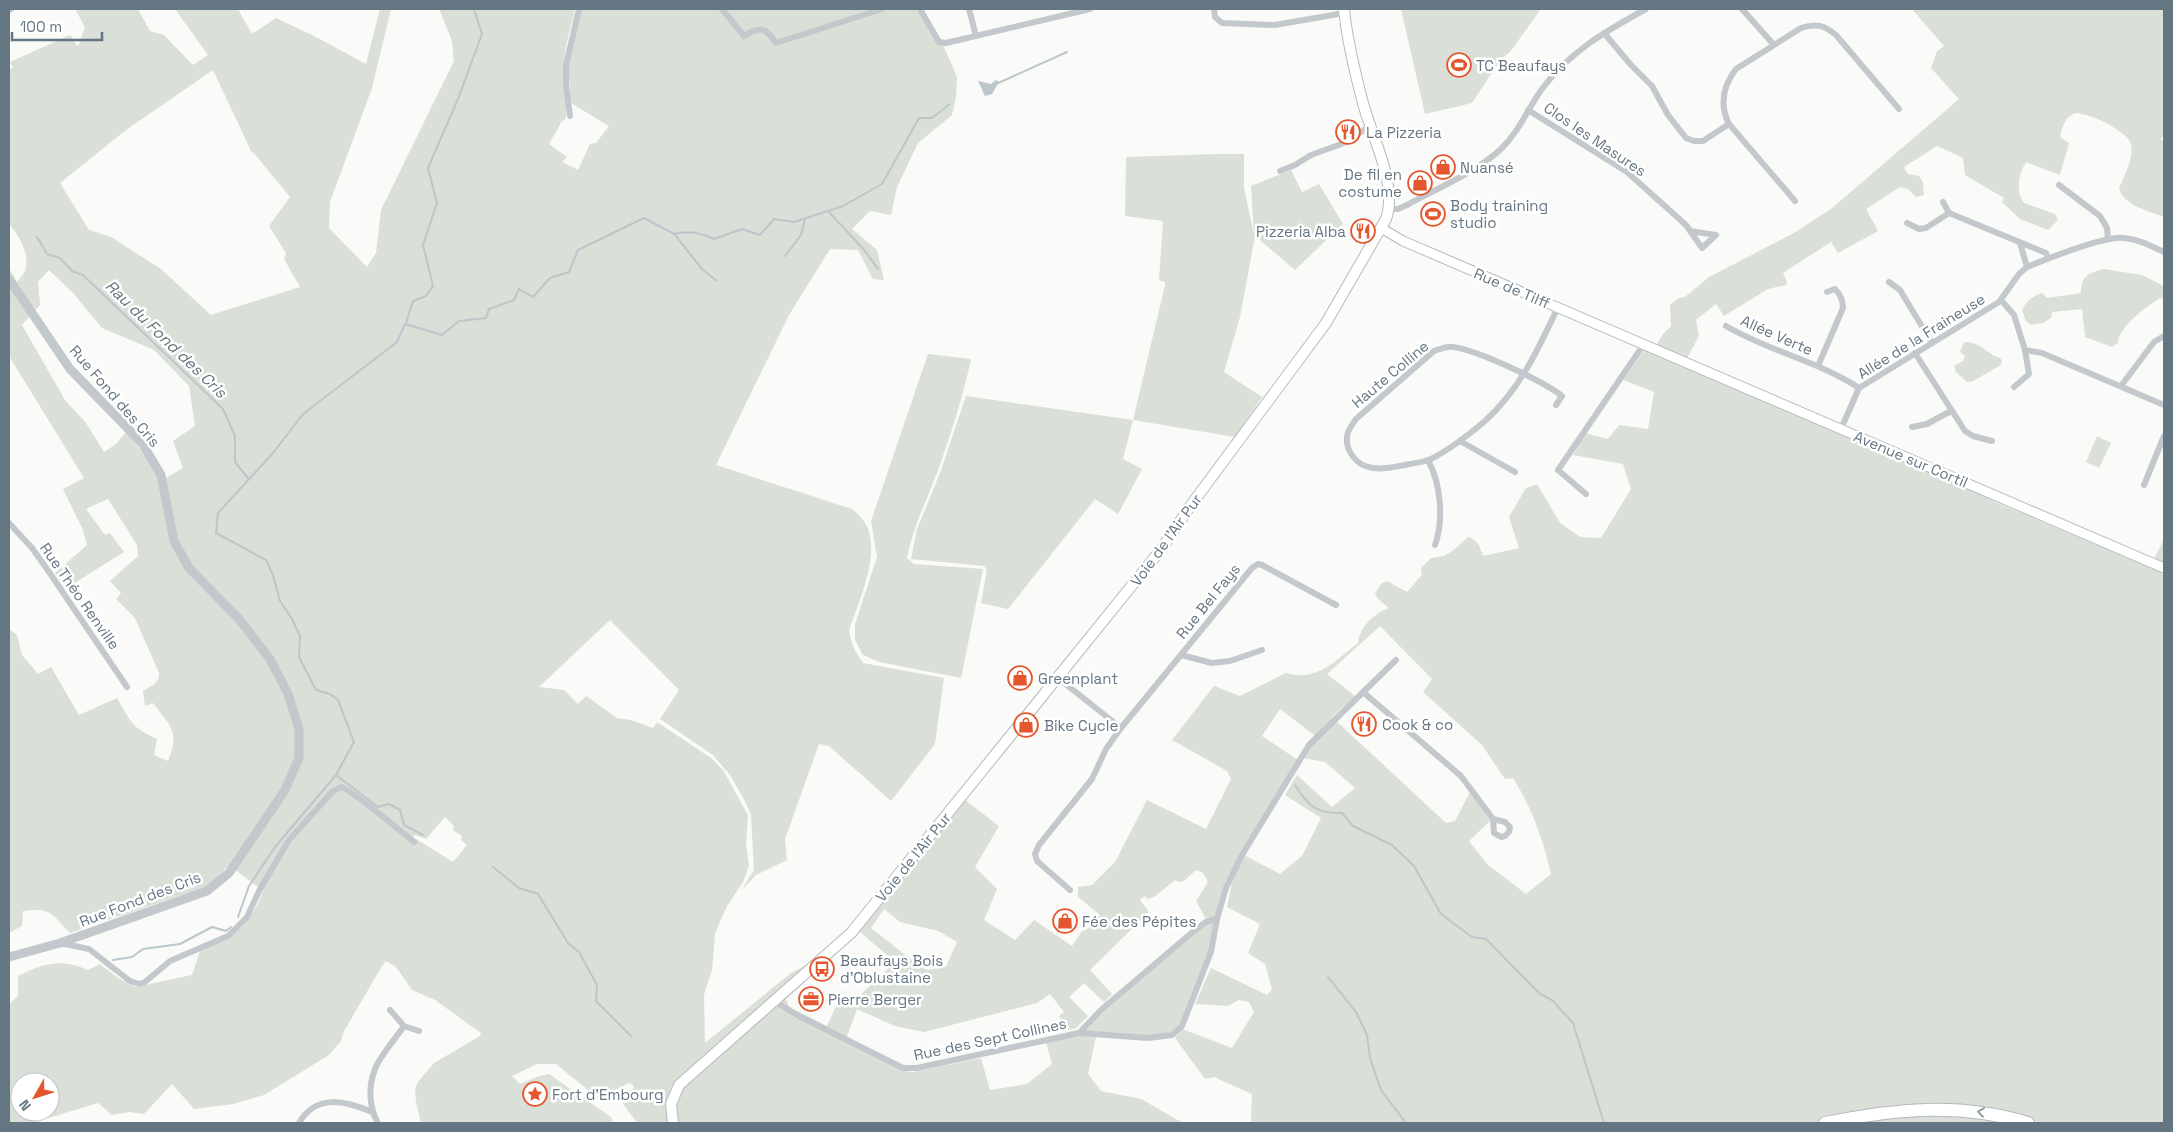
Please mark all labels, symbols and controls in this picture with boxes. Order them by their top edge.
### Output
scale bar [12,10,102,42]
text: 100 m [20,17,62,36]
sports icon: TC Beaufays [1446,52,1472,78]
place label: TC Beaufays [1476,56,1566,75]
street label: Clos les Masures [1540,98,1650,180]
restaurant icon: La Pizzeria [1335,119,1361,145]
place label: La Pizzeria [1366,123,1442,142]
shop icon: Nuansé [1430,154,1456,180]
place label: Nuansé [1460,158,1514,177]
place label: De fil en costume [1338,165,1402,201]
shop icon: De fil en costume [1407,170,1433,196]
place label: Body training studio [1450,196,1548,232]
sports icon: Body training studio [1420,201,1446,227]
restaurant icon: Pizzeria Alba [1350,218,1376,244]
place label: Pizzeria Alba [1256,222,1346,241]
street label: Rue de Tilff [1471,263,1553,313]
water label: Rau du Fond des Cris [101,276,232,403]
street label: Allée de la Fraineuse [1854,289,1988,383]
street label: Allée Verte [1738,311,1816,359]
street label: Haute Colline [1348,336,1433,412]
street label: Rue Fond des Cris [66,341,164,451]
street label: Avenue sur Cortil [1851,426,1971,492]
street label: Voie de l'Air Pur [1126,490,1206,590]
street label: Rue Théo Renville [36,539,124,653]
street label: Rue Bel Fays [1172,560,1244,642]
shop icon: Greenplant [1007,665,1033,691]
place label: Greenplant [1038,669,1118,688]
restaurant icon: Cook & co [1351,711,1377,737]
shop icon: Bike Cycle [1013,712,1039,738]
place label: Cook & co [1382,715,1453,734]
place label: Bike Cycle [1044,716,1118,735]
street label: Voie de l'Air Pur [871,808,955,906]
street label: Rue Fond des Cris [77,867,203,931]
shop icon: Fée des Pépites [1052,908,1078,934]
place label: Fée des Pépites [1082,912,1196,931]
place label: Beaufays Bois d'Oblustaine [840,951,943,987]
bus stop icon: Beaufays Bois d'Oblustaine [809,956,835,982]
office icon: Pierre Berger [798,986,824,1012]
place label: Pierre Berger [828,990,922,1009]
street label: Rue des Sept Collines [912,1013,1068,1064]
north arrow [10,1072,60,1122]
place icon: Fort d'Embourg [522,1081,548,1107]
place label: Fort d'Embourg [552,1085,664,1104]
text: N [15,1096,35,1114]
one-way arrow [1977,1107,1985,1118]

